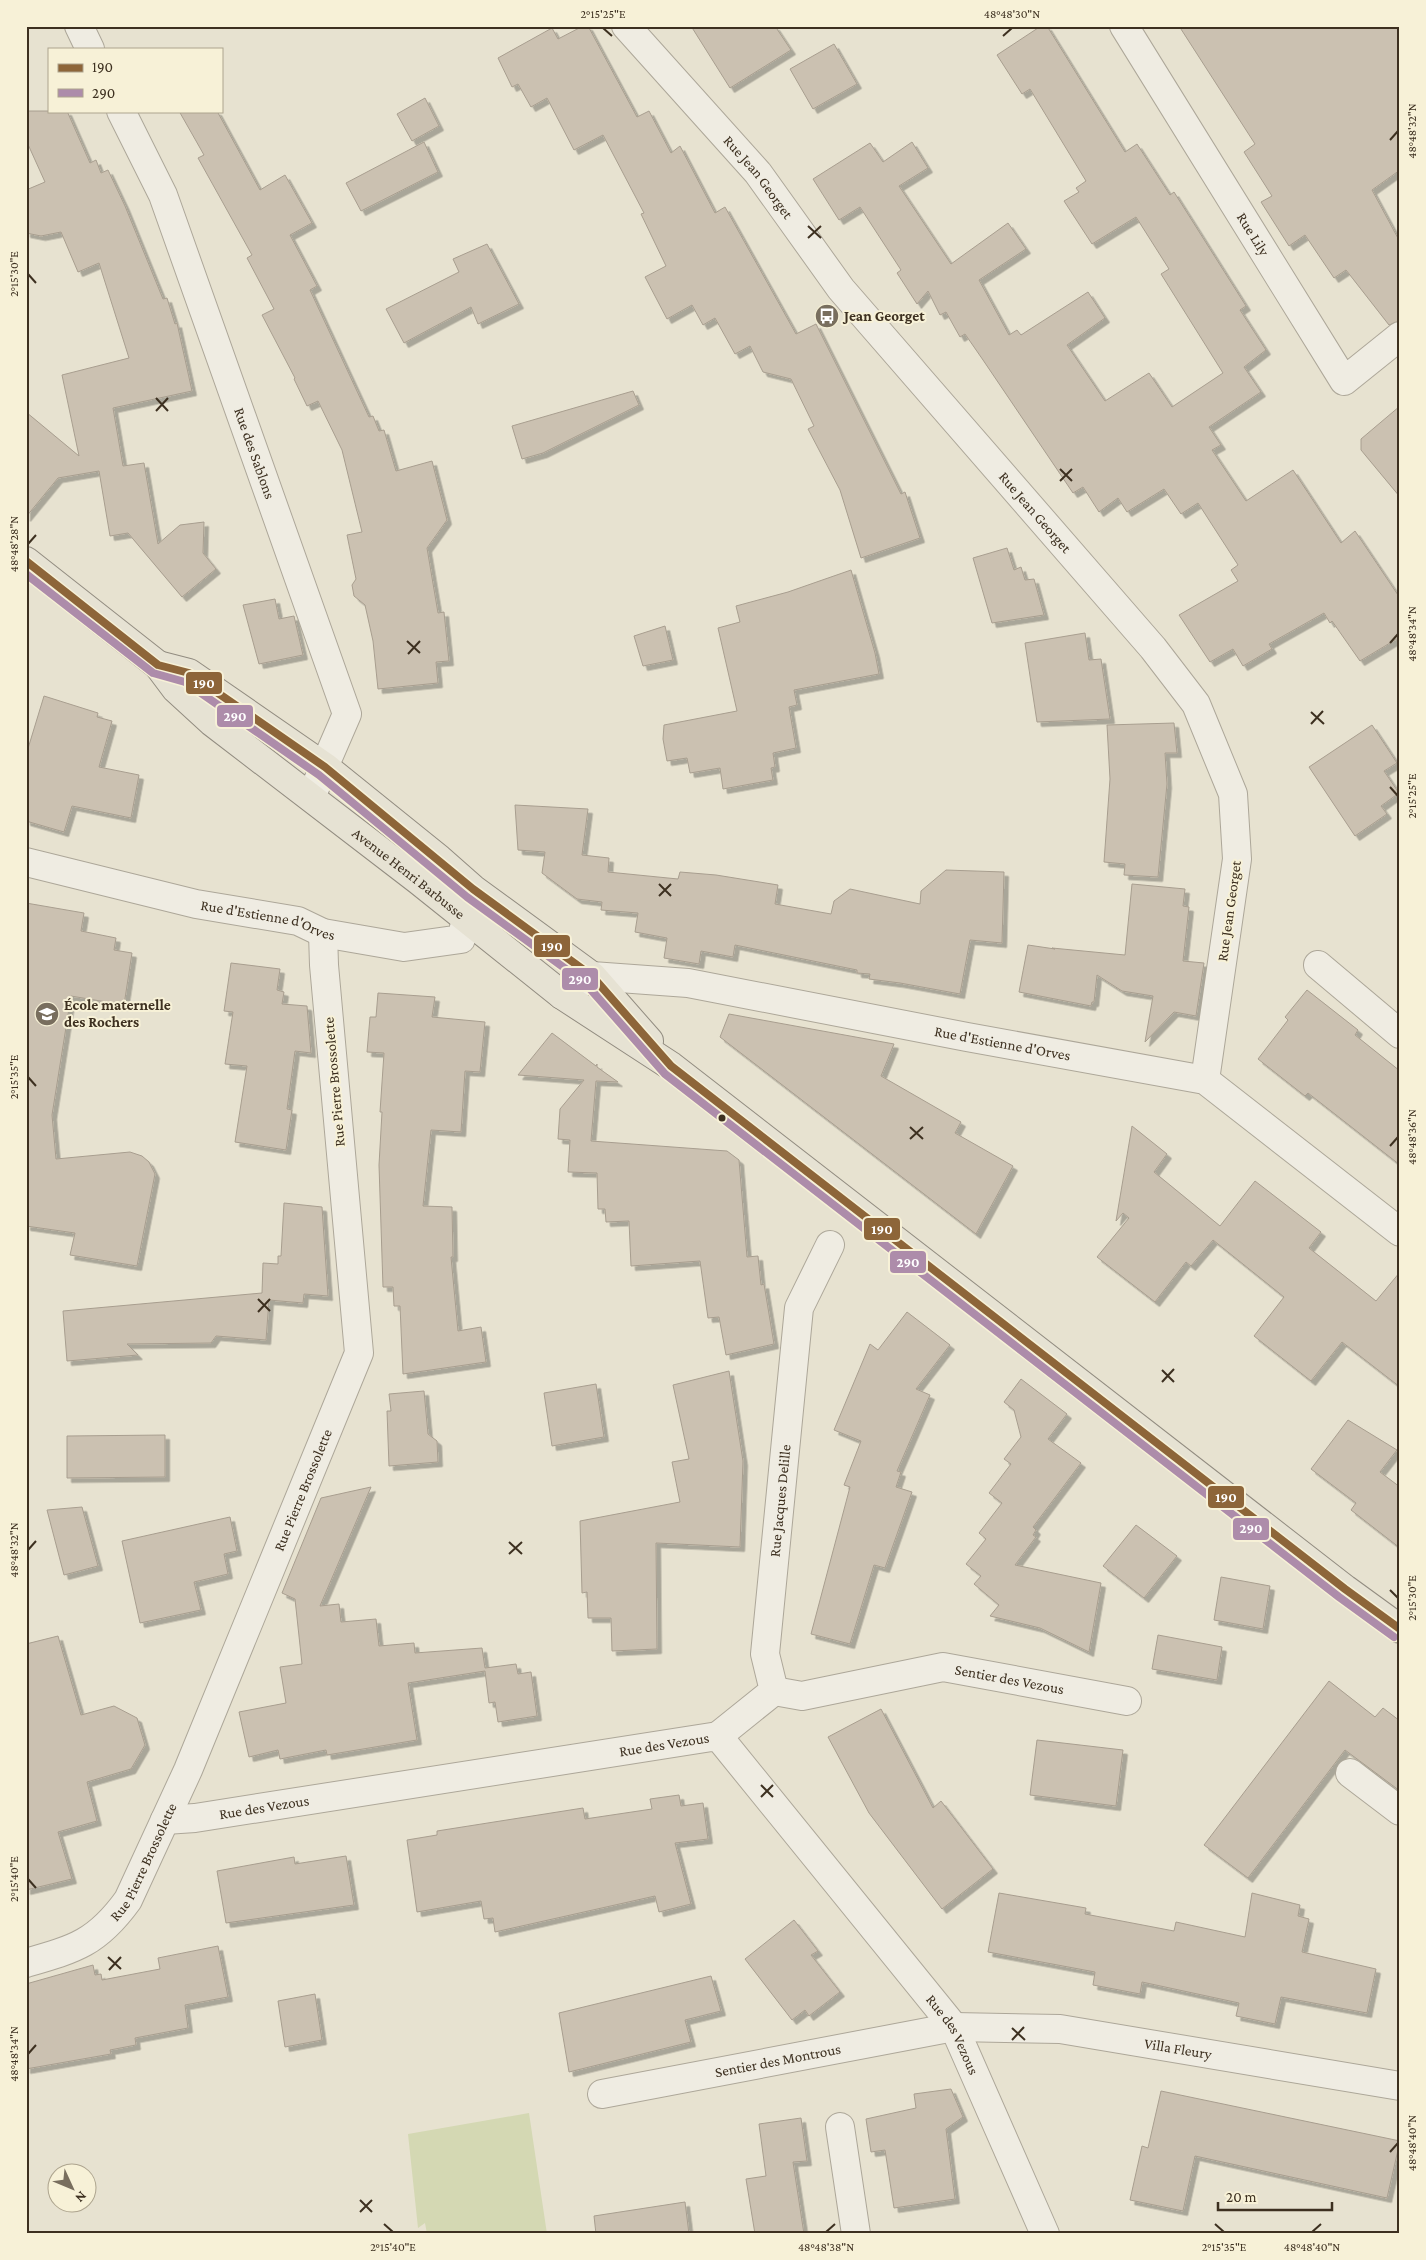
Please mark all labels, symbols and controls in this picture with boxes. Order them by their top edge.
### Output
text: 2°15'25"E [581,7,626,21]
text: 48°48'30"N [984,7,1040,21]
legend [48,48,222,112]
text: 190 [92,59,113,75]
text: 290 [92,85,115,101]
text: 48°48'32"N [1405,103,1419,159]
street label: Rue Jean Georget [720,132,797,223]
street label: Rue Lily [1234,210,1272,259]
text: 2°15'30"E [7,251,21,297]
bus stop icon: Jean Georget [814,303,840,329]
place label: Jean Georget [842,308,925,324]
street label: Rue des Sablons [231,406,278,501]
street label: Rue Jean Georget [996,469,1075,557]
text: 48°48'28"N [7,516,21,572]
text: 48°48'34"N [1405,606,1419,662]
line badge: 190 [185,671,223,695]
text: 190 [193,675,215,691]
line badge: 290 [216,704,254,728]
text: 290 [223,708,247,724]
text: 2°15'25"E [1405,773,1419,818]
street label: Avenue Henri Barbusse [349,825,468,922]
street label: Rue Jean Georget [1214,859,1245,963]
street label: Rue d'Estienne d'Orves [200,897,336,943]
line badge: 190 [533,934,571,958]
text: 190 [541,938,563,954]
line badge: 290 [561,967,599,991]
text: 290 [568,971,592,987]
place label: École maternelle des Rochers [64,997,171,1030]
school or university icon: École maternelle des Rochers [34,1001,60,1027]
street label: Rue Pierre Brossolette [320,1016,348,1148]
street label: Rue d'Estienne d'Orves [933,1023,1072,1064]
text: 2°15'35"E [7,1054,21,1099]
text: 48°48'36"N [1405,1109,1419,1165]
unlabelled marker [717,1113,727,1123]
line badge: 190 [863,1217,901,1241]
text: 190 [871,1221,893,1237]
line badge: 290 [889,1250,927,1274]
text: 290 [896,1254,920,1270]
street label: Rue Pierre Brossolette [271,1426,335,1553]
street label: Rue Jacques Delille [767,1443,794,1558]
line badge: 190 [1207,1485,1245,1509]
text: 190 [1215,1489,1237,1505]
line badge: 290 [1232,1517,1270,1541]
text: 290 [1239,1520,1263,1536]
text: 48°48'32"N [7,1522,21,1578]
text: 2°15'30"E [1405,1575,1419,1621]
street label: Sentier des Vezous [954,1661,1065,1697]
street label: Rue des Vezous [618,1729,710,1759]
street label: Rue des Vezous [218,1792,310,1822]
street label: Rue Pierre Brossolette [107,1800,180,1924]
text: 2°15'40"E [7,1856,21,1902]
street label: Rue des Vezous [923,1991,982,2077]
text: 48°48'34"N [7,2026,21,2082]
street label: Villa Fleury [1143,2035,1213,2063]
street label: Sentier des Montrous [714,2041,842,2080]
text: 48°48'40"N [1405,2115,1419,2171]
north arrow [48,2162,98,2212]
scale bar [1218,2180,1332,2212]
text: N [72,2188,90,2206]
text: 20 m [1226,2189,1257,2205]
text: 2°15'40"E [370,2240,416,2254]
text: 48°48'38"N [798,2240,854,2254]
text: 2°15'35"E [1202,2240,1247,2254]
text: 48°48'40"N [1284,2240,1340,2254]

